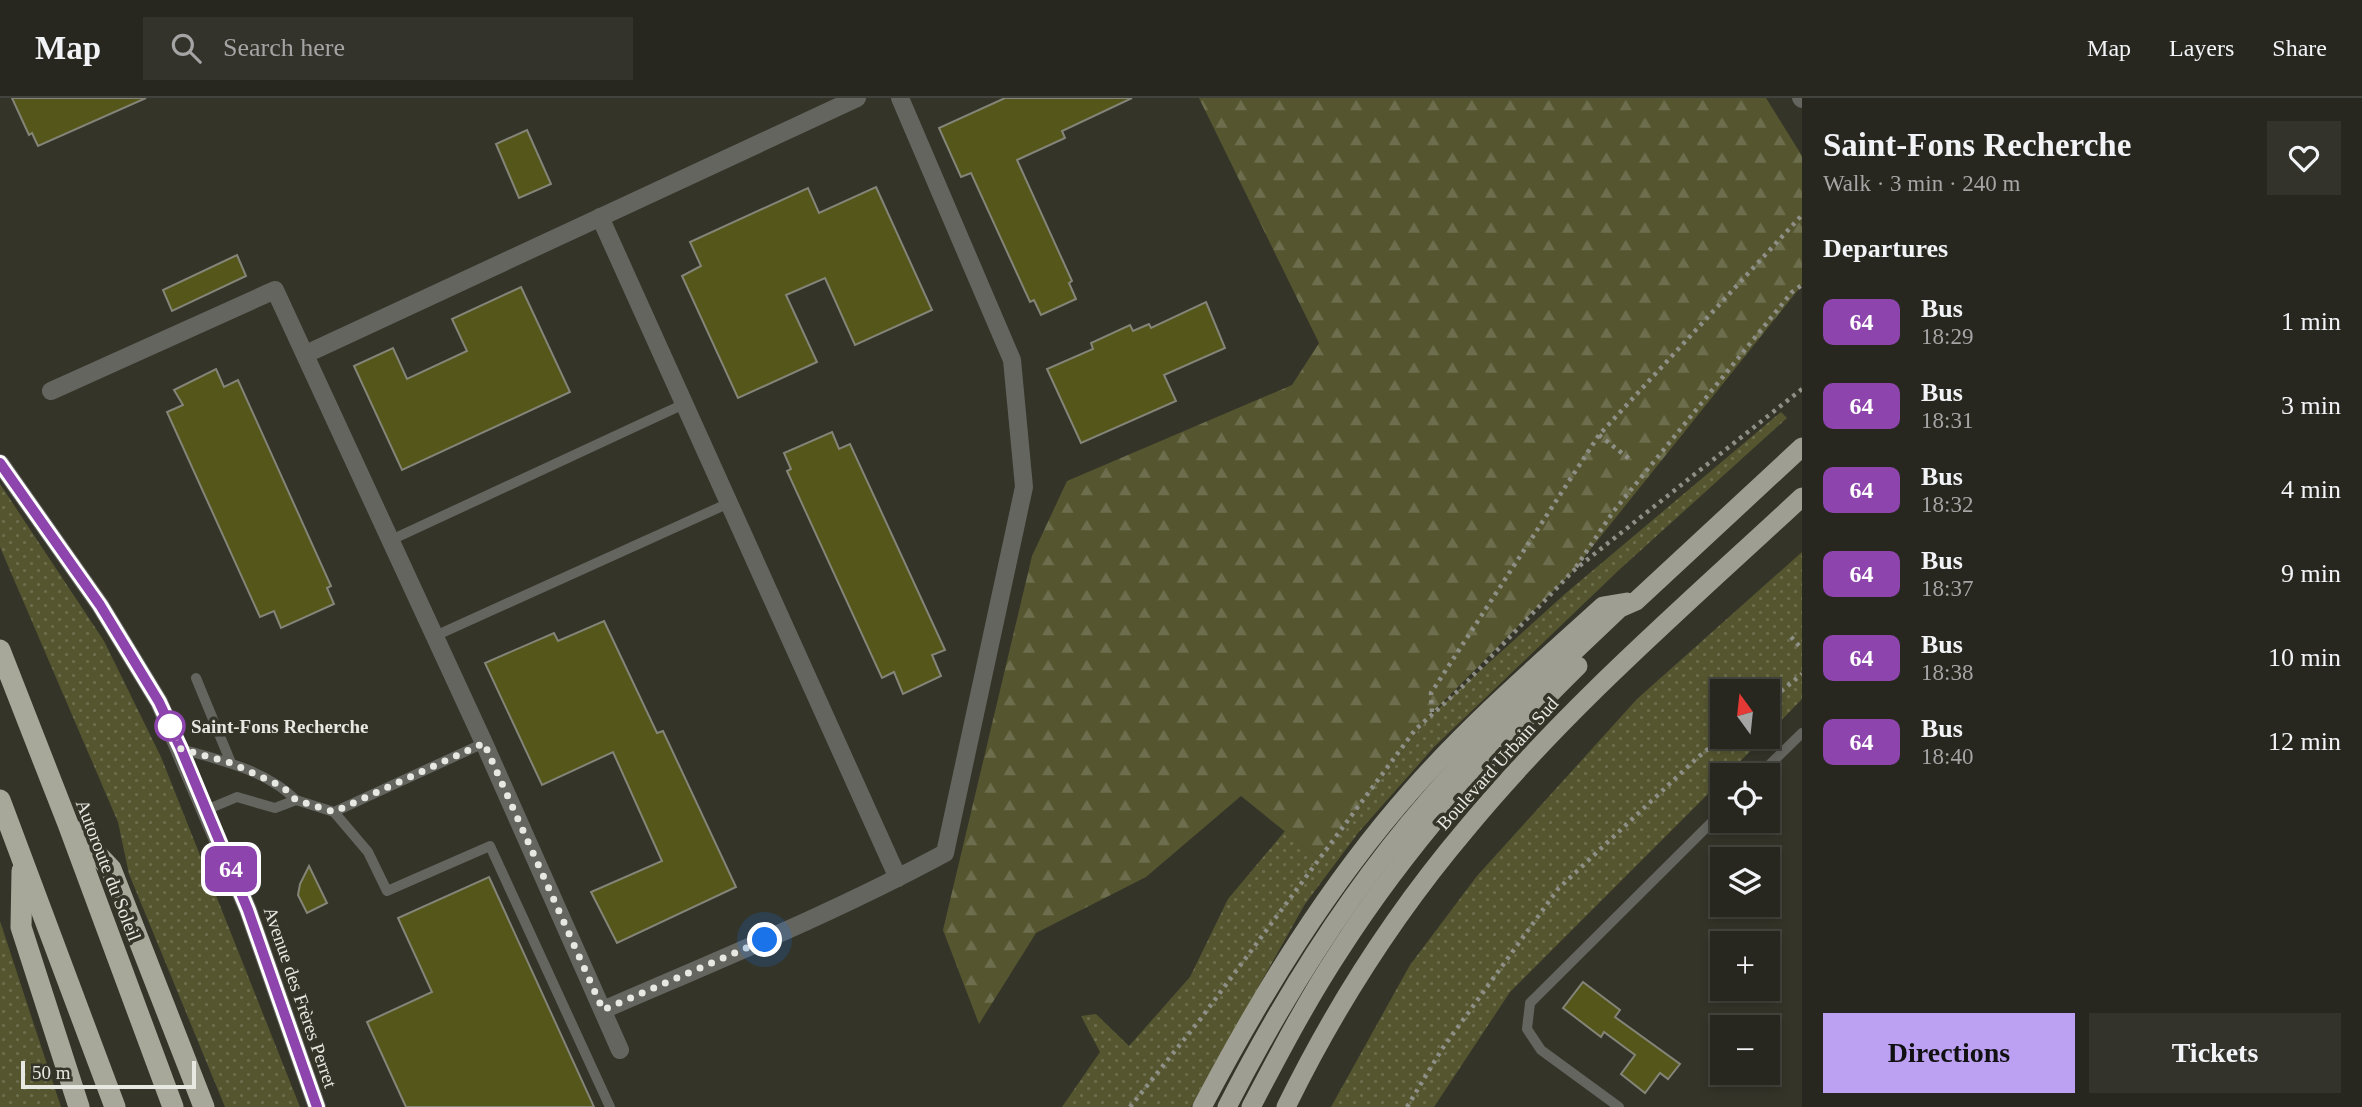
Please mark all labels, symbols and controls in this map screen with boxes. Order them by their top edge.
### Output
search box [143,17,633,80]
icon: search [167,29,205,67]
text: Map [35,30,101,66]
text: Search here [223,33,345,62]
text: Map [2087,35,2131,61]
text: Layers [2169,35,2234,61]
text: Share [2272,35,2327,61]
button: heart [2267,121,2341,195]
text: Saint-Fons Recherche [1823,127,2131,163]
text: Walk · 3 min · 240 m [1823,171,2020,196]
text: Departures [1823,234,1948,263]
text: Bus [1921,294,1963,323]
text: 1 min [2281,307,2341,336]
text: 64 [1850,309,1874,335]
text: 18:29 [1921,324,1973,349]
text: Bus [1921,378,1963,407]
text: 3 min [2281,391,2341,420]
text: 64 [1850,393,1874,419]
text: 18:31 [1921,408,1973,433]
text: Bus [1921,462,1963,491]
text: 4 min [2281,475,2341,504]
text: 64 [1850,477,1874,503]
text: 18:32 [1921,492,1973,517]
text: Bus [1921,546,1963,575]
text: 9 min [2281,559,2341,588]
text: 64 [1850,561,1874,587]
text: 18:37 [1921,576,1973,601]
text: Bus [1921,630,1963,659]
text: 10 min [2268,643,2341,672]
text: 64 [1850,645,1874,671]
text: 18:38 [1921,660,1973,685]
north arrow [1710,679,1780,749]
map controls [1710,679,1780,1085]
street label: Boulevard Urbain Sud [1432,692,1563,834]
marker: Saint-Fons Recherche [155,711,185,741]
text: Bus [1921,714,1963,743]
place label: Saint-Fons Recherche [191,716,369,737]
text: 12 min [2268,727,2341,756]
text: 64 [1850,729,1874,755]
text: 18:40 [1921,744,1973,769]
button: locate [1710,763,1780,833]
street label: Autoroute du Soleil [72,796,145,944]
line badge: 64 [200,846,262,892]
button: layers [1710,847,1780,917]
text: 64 [219,856,243,882]
street label: Avenue des Frères Perret [260,904,342,1091]
your location [747,922,782,957]
button: + [1710,931,1780,1001]
button: Directions [1823,1013,2075,1093]
button: Tickets [2089,1013,2341,1093]
button: − [1710,1015,1780,1085]
scale bar [21,1058,196,1090]
text: 50 m [32,1062,71,1083]

